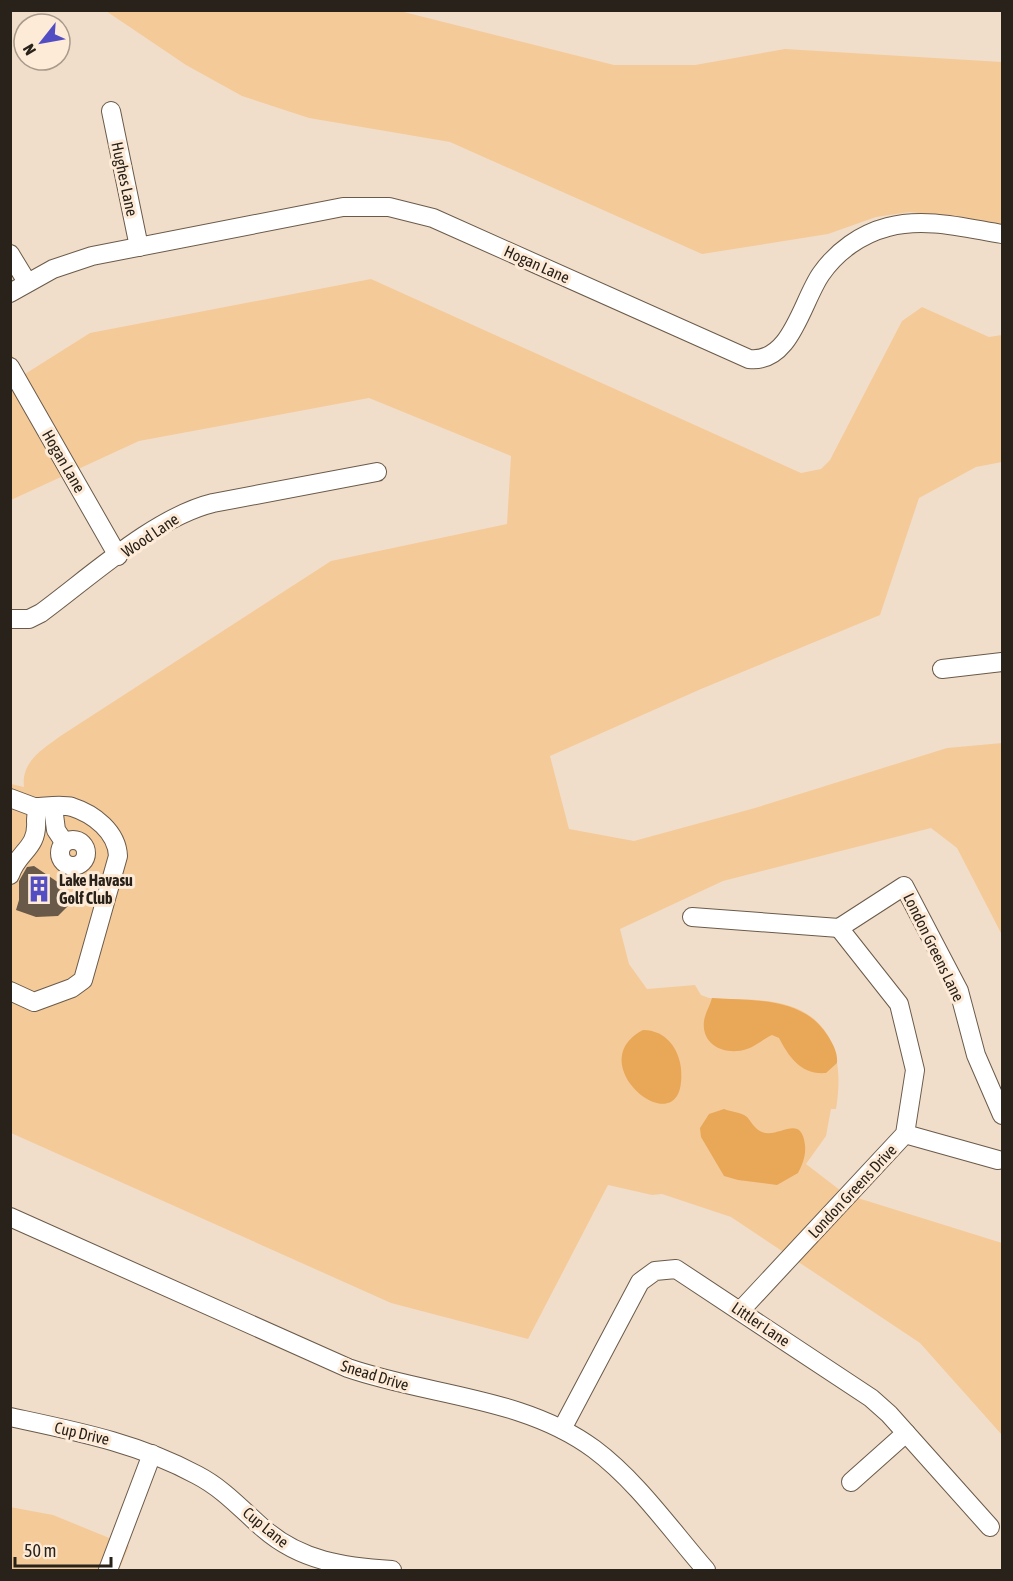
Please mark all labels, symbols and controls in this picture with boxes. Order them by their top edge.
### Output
north arrow [12,12,72,72]
text: N [19,41,39,58]
street label: Hughes Lane [107,140,142,218]
street label: Hogan Lane [501,242,572,287]
street label: Hogan Lane [38,426,89,496]
street label: Wood Lane [118,509,182,561]
place label: Lake Havasu Golf Club [59,871,133,907]
building icon: Lake Havasu Golf Club [24,874,54,904]
street label: London Greens Lane [900,890,968,1004]
street label: London Greens Drive [804,1141,900,1241]
street label: Littler Lane [729,1298,793,1350]
street label: Snead Drive [339,1356,411,1394]
street label: Cup Drive [53,1418,111,1449]
street label: Cup Lane [239,1503,292,1552]
scale bar [15,1530,111,1568]
text: 50 m [24,1540,56,1561]

